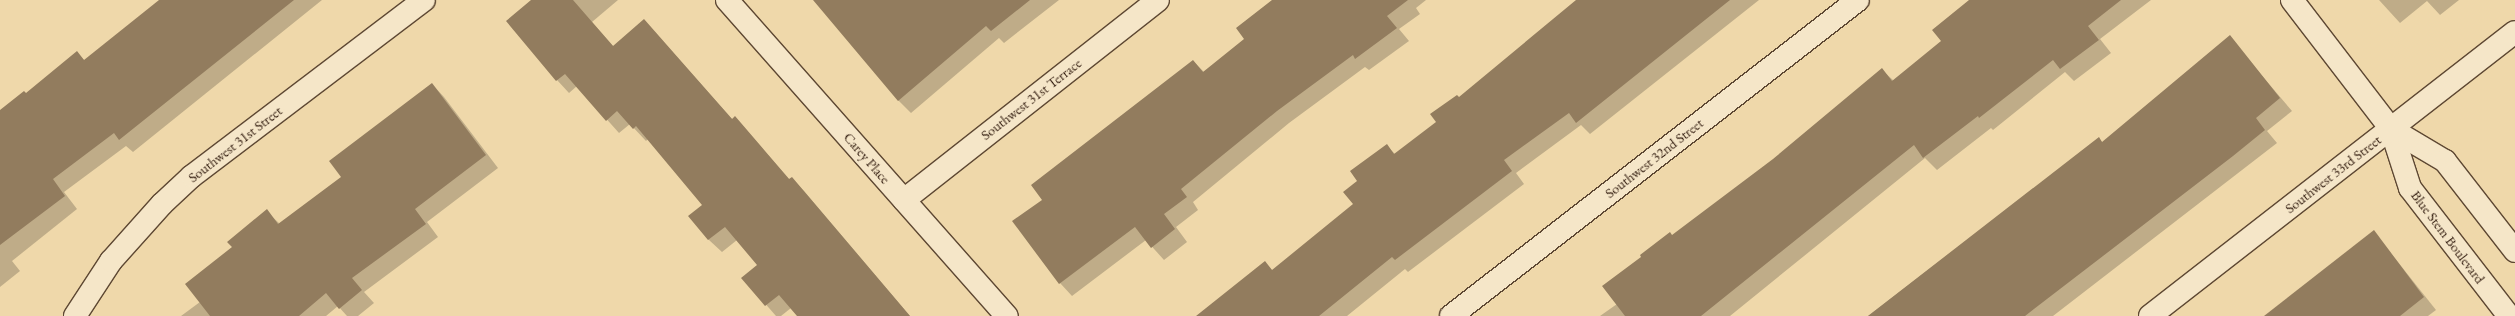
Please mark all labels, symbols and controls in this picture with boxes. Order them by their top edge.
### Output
street label: Southwest 31st Terrace [977,55,1085,143]
street label: Southwest 31st Street [185,102,285,186]
street label: Southwest 32nd Street [1602,114,1706,202]
street label: Carey Place [840,129,894,187]
street label: Southwest 33rd Street [2282,131,2384,217]
street label: Blue Stem Boulevard [2408,187,2488,287]

